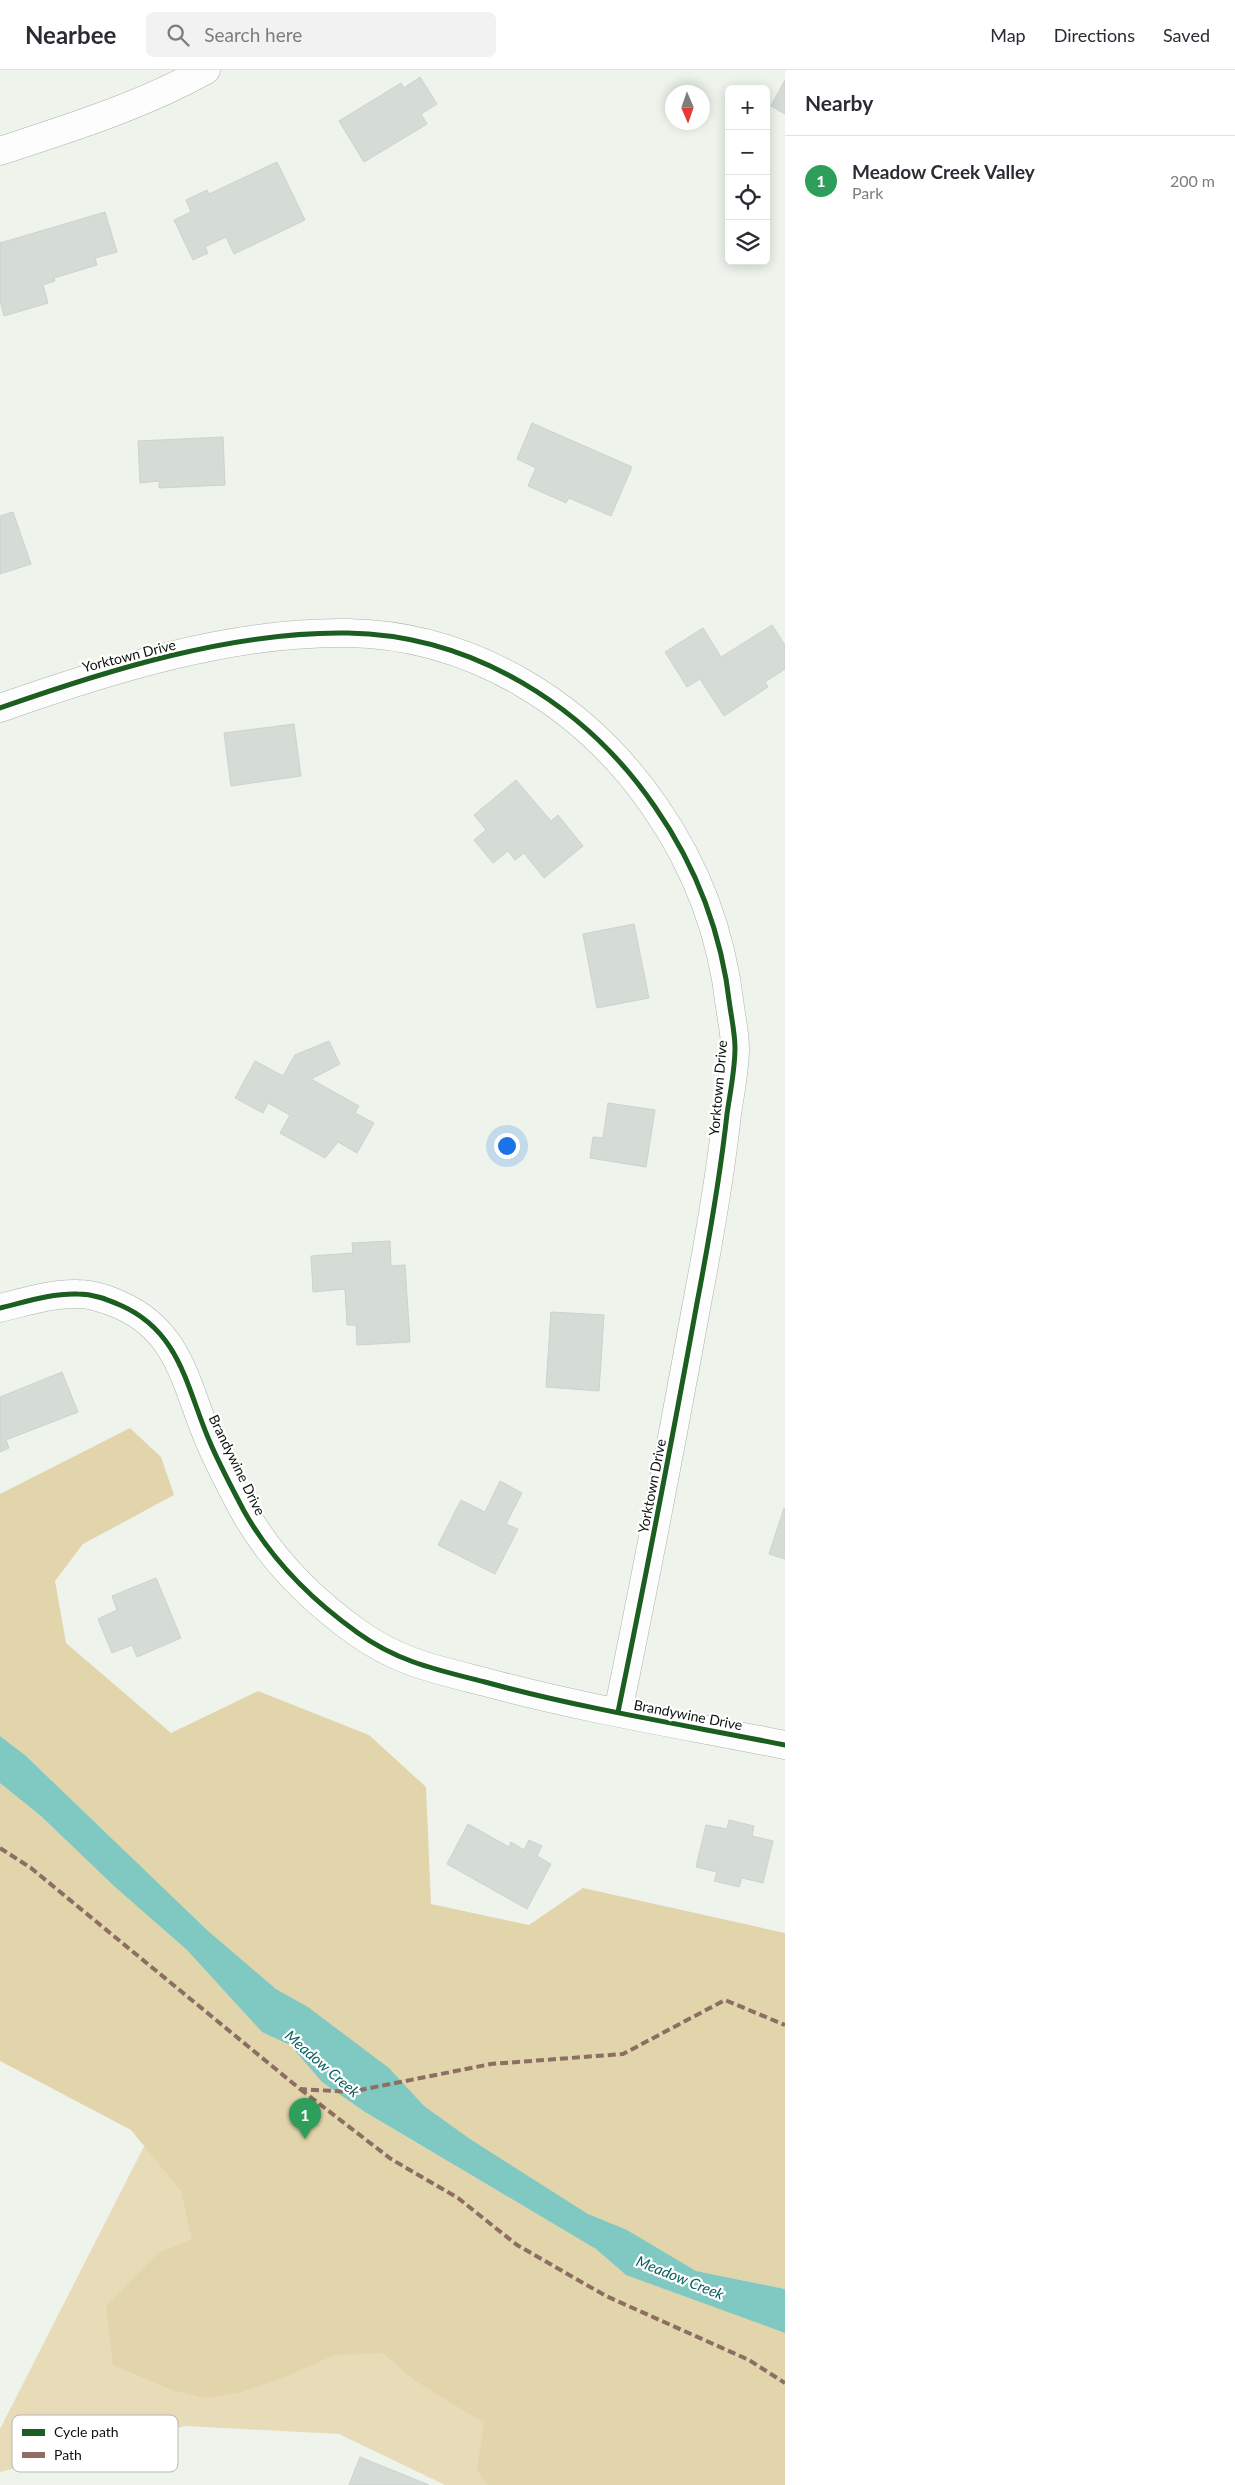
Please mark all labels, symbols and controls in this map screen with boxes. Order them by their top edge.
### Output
search box [146,12,496,57]
text: Nearbee [25,20,116,49]
icon: search [164,21,192,49]
text: Search here [204,23,302,46]
text: Map [990,24,1026,46]
text: Directions [1054,24,1135,46]
text: Saved [1163,24,1210,46]
north arrow [665,85,710,130]
map controls [725,85,770,265]
button: + [725,85,770,130]
text: Nearby [805,90,873,115]
button: − [725,130,770,175]
text: Meadow Creek Valley [852,160,1035,183]
text: 1 [816,171,826,190]
text: 200 m [1170,171,1215,190]
button: locate [725,175,770,220]
text: Park [852,183,883,202]
button: layers [725,220,770,265]
street label: Yorktown Drive [80,636,177,675]
street label: Yorktown Drive [705,1039,730,1136]
your location [494,1133,520,1159]
street label: Brandywine Drive [206,1412,269,1518]
street label: Yorktown Drive [634,1437,669,1535]
street label: Brandywine Drive [632,1696,744,1733]
water label: Meadow Creek [282,2026,364,2101]
pin: 1 [289,2098,321,2139]
water label: Meadow Creek [634,2251,728,2303]
legend [12,2415,178,2472]
text: Cycle path [54,2423,119,2440]
text: Path [54,2446,82,2463]

